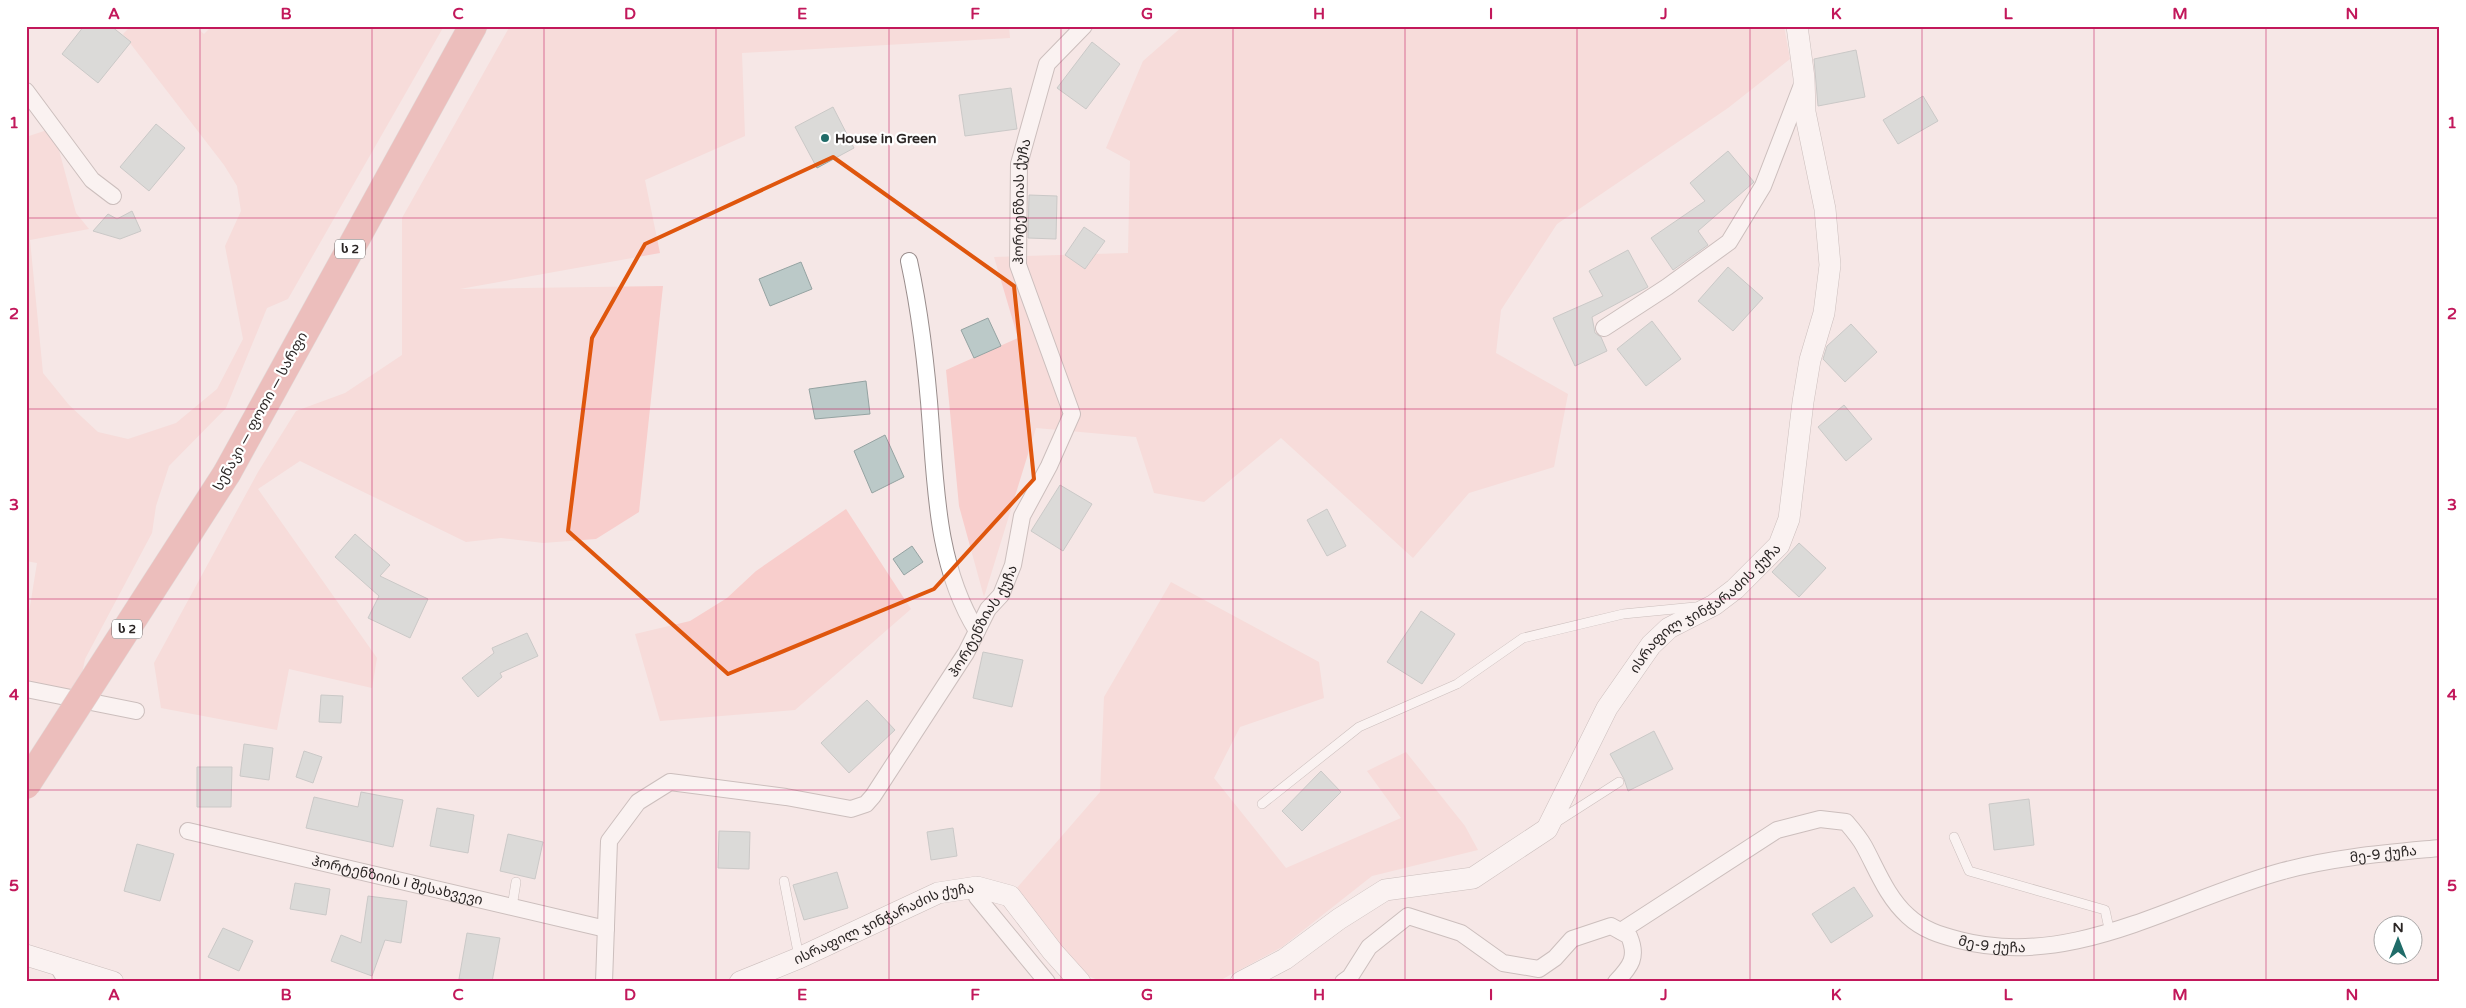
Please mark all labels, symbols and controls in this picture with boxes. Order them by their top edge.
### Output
text: A [108,4,120,24]
text: B [280,4,292,24]
text: C [452,4,464,24]
text: D [624,4,636,24]
text: E [797,4,807,24]
text: F [970,4,980,24]
text: G [1141,4,1153,24]
text: H [1313,4,1325,24]
text: I [1489,4,1493,24]
text: J [1659,4,1668,24]
text: K [1831,4,1842,24]
text: L [2003,4,2013,24]
text: M [2172,4,2188,24]
text: N [2346,4,2358,24]
text: 1 [9,113,19,133]
text: 1 [2447,113,2457,133]
place label: House in Green [835,130,936,147]
marker: House in Green [819,132,831,144]
street label: ჰორტენზიას ქუჩა [1010,136,1035,265]
road number: ს 2 [335,240,365,258]
text: 2 [9,304,19,324]
text: 2 [2447,304,2457,324]
street label: სენაკი — ფოთი — სარფი [210,329,311,494]
text: 3 [9,495,19,515]
text: 3 [2447,495,2457,515]
street label: ისრაფილ ჯინჭარაძის ქუჩა [1626,540,1785,676]
street label: ჰორტენზიას ქუჩა [945,563,1021,681]
road number: ს 2 [112,620,142,638]
text: 4 [9,685,19,705]
text: 4 [2447,685,2457,705]
street label: მე-9 ქუჩა [2349,842,2417,867]
street label: ჰორტენზიის I შესახვევი [310,852,485,909]
text: 5 [9,876,19,896]
text: 5 [2447,876,2457,896]
street label: ისრაფილ ჯინჭარაძის ქუჩა [791,880,975,968]
north arrow [2374,916,2424,966]
text: N [2392,919,2404,936]
street label: მე-9 ქუჩა [1957,932,2026,956]
text: A [108,985,120,1005]
text: B [280,985,292,1005]
text: C [452,985,464,1005]
text: D [624,985,636,1005]
text: E [797,985,807,1005]
text: F [970,985,980,1005]
text: G [1141,985,1153,1005]
text: H [1313,985,1325,1005]
text: I [1489,985,1493,1005]
text: J [1659,985,1668,1005]
text: K [1831,985,1842,1005]
text: L [2003,985,2013,1005]
text: M [2172,985,2188,1005]
text: N [2346,985,2358,1005]

